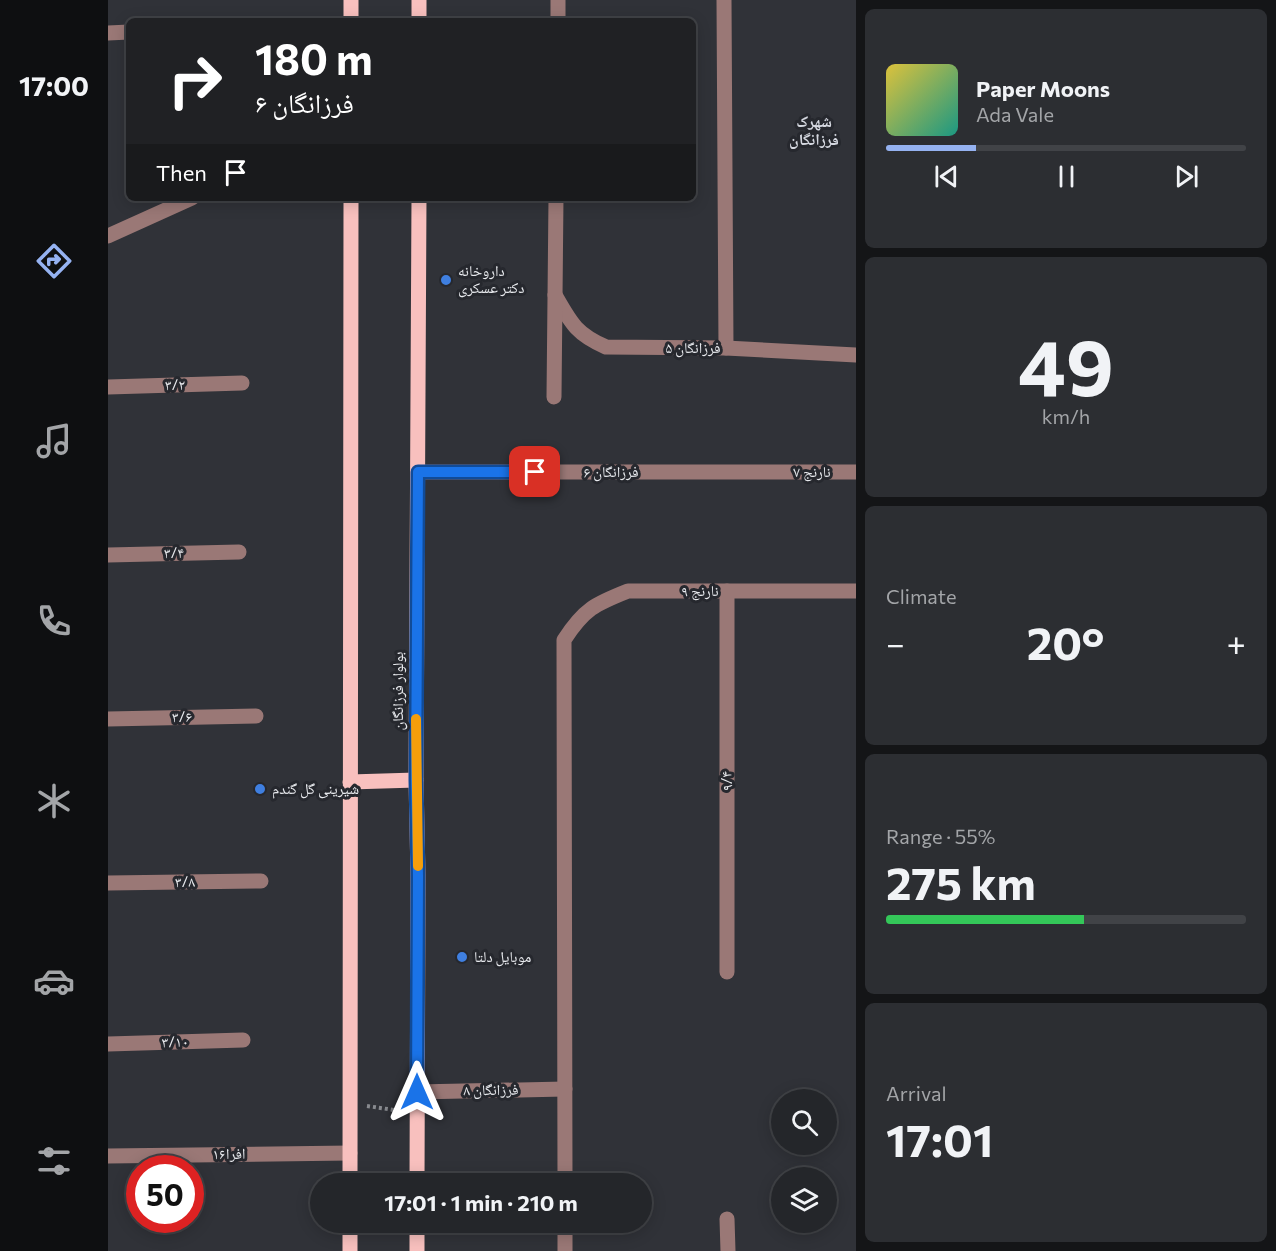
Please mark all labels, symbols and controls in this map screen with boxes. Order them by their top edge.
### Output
text: 180 m [255,32,373,84]
icon: right [156,42,234,120]
text: 17:00 [19,69,89,102]
text: Paper Moons [976,75,1110,102]
text: فرزانگان ۶ [255,86,354,119]
text: Ada Vale [976,102,1054,126]
district label: شهرک فرزانگان [789,111,839,149]
icon: arrive [219,156,252,189]
text: Then [156,159,207,186]
icon: previous [930,160,963,193]
icon: pause [1050,160,1083,193]
icon: next [1170,160,1203,193]
icon: directions [33,240,75,282]
place label: داروخانه دکتر عسکری [458,261,525,298]
marker: داروخانه دکتر عسکری [439,273,453,287]
text: 49 [1018,317,1114,412]
street label: فرزانگان ۵ [666,338,720,358]
street label: ۳/۲ [165,375,185,393]
text: km/h [1042,404,1090,428]
icon: music [33,420,75,462]
pin [509,446,560,497]
icon: arrive [518,455,551,488]
street label: فرزانگان ۶ [584,462,638,482]
street label: نارنج ۷ [793,462,831,482]
street label: ۳/۴ [164,543,184,561]
street label: نارنج ۹ [681,581,719,601]
text: Climate [886,584,956,608]
icon: phone [33,600,75,642]
text: 20° [1027,614,1105,669]
text: − [886,622,905,663]
text: + [1227,622,1246,663]
street label: بولوار فرزانگان [388,652,408,730]
street label: ۳/۶ [172,707,192,725]
street label: ۹/۴ [717,771,735,791]
place label: شیرینی گل گندم [272,779,359,799]
icon: climate [33,780,75,822]
marker: شیرینی گل گندم [253,782,267,796]
text: Range · 55% [886,824,995,848]
text: 275 km [886,854,1036,909]
street label: ۳/۸ [175,872,195,890]
place label: موبایل دلتا [474,947,531,967]
marker: موبایل دلتا [455,950,469,964]
icon: car [33,960,75,1002]
street label: ۳/۱۰ [161,1032,189,1050]
position arrow [385,1060,449,1124]
street label: فرزانگان ۸ [463,1080,519,1100]
text: Arrival [886,1081,947,1105]
map controls [771,1089,837,1233]
button: search [771,1089,837,1155]
text: 17:01 [886,1111,993,1166]
icon: filters [33,1140,75,1182]
street label: ۱۶افرا [212,1144,246,1163]
speed limit sign: 50 [126,1155,204,1233]
button: layers [771,1167,837,1233]
text: 17:01 · 1 min · 210 m [384,1189,578,1216]

